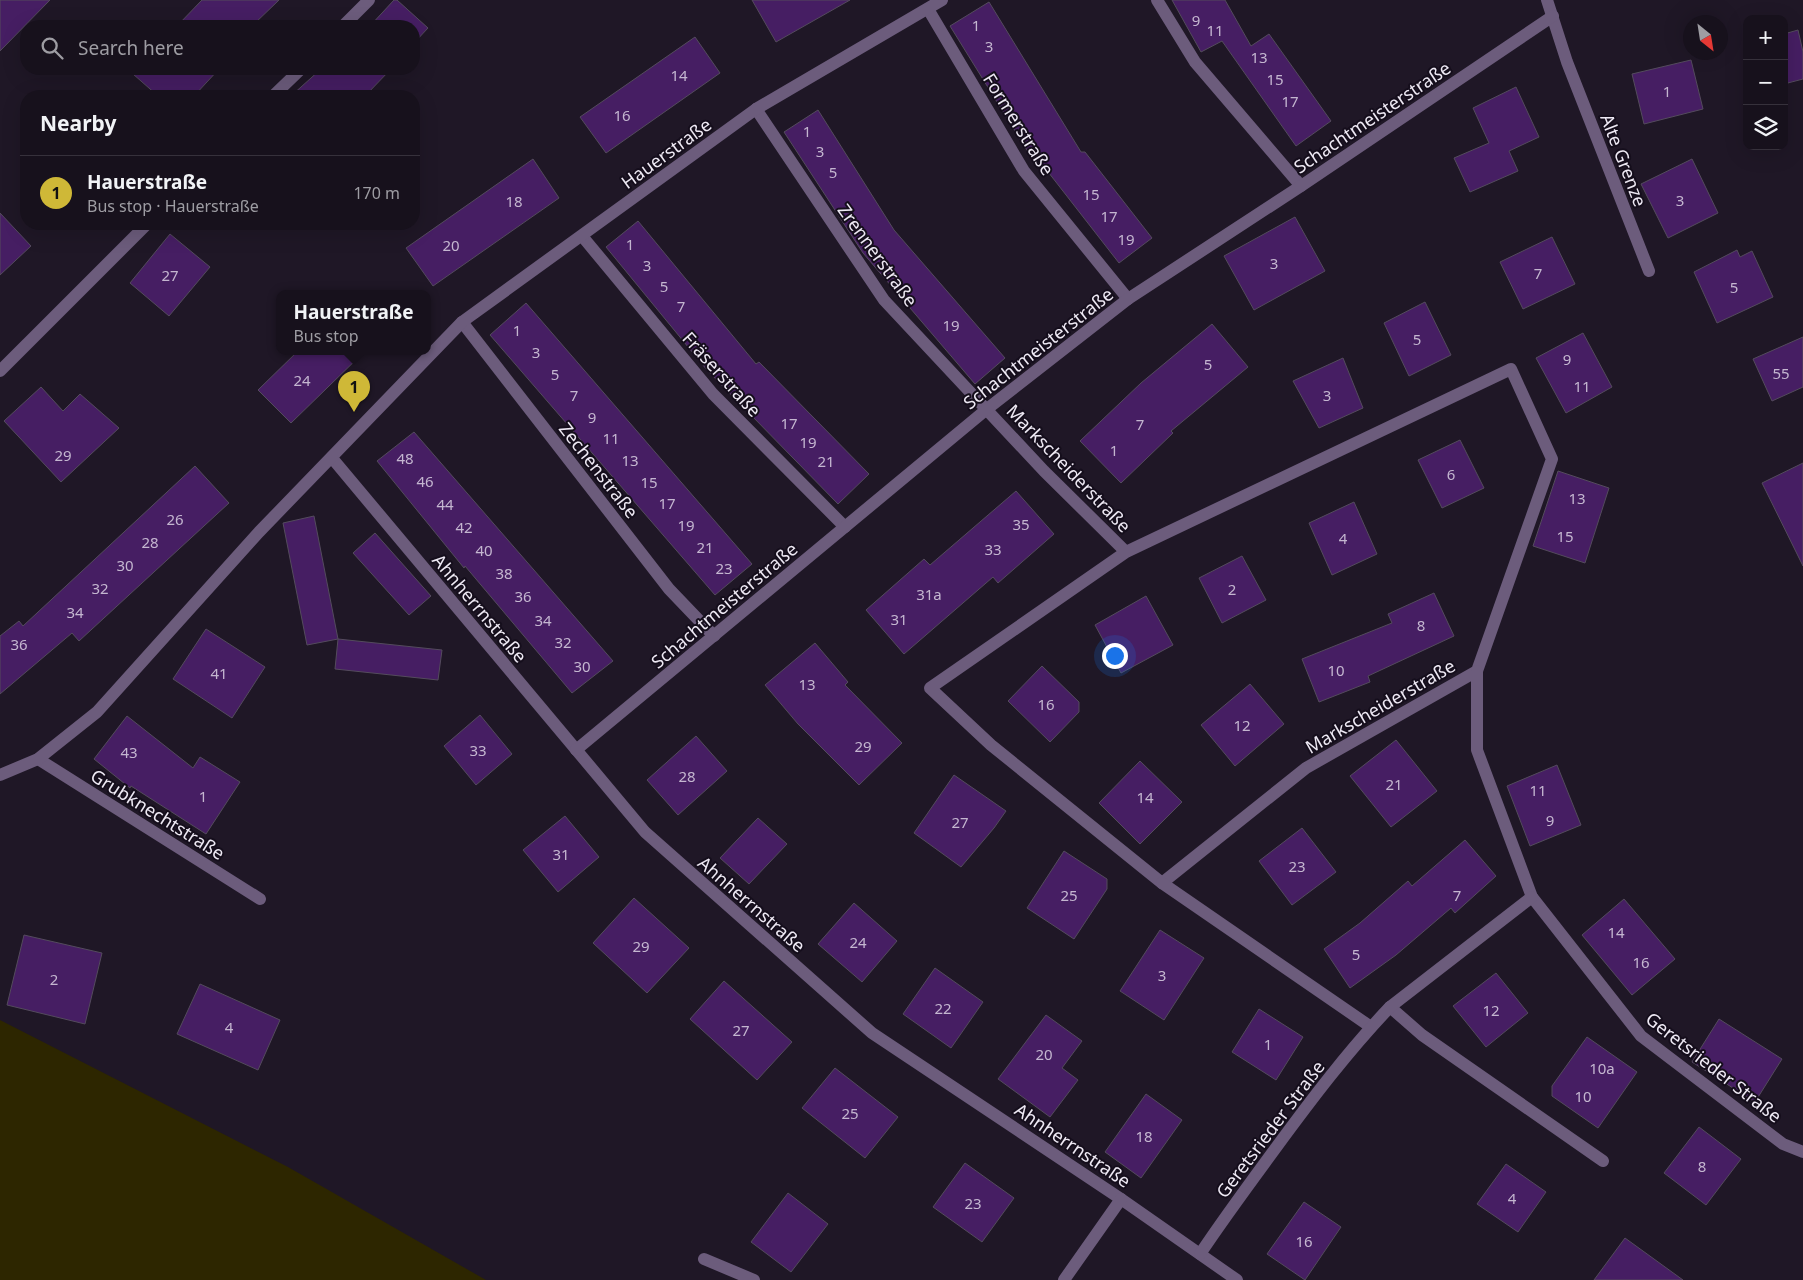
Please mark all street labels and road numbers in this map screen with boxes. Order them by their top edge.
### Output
street label: Schachtmeisterstraße [1289,56,1455,178]
street label: Formerstraße [978,69,1060,179]
street label: Alte Grenze [1595,110,1653,210]
street label: Hauerstraße [616,112,716,194]
street label: Zrennerstraße [833,199,923,311]
street label: Schachtmeisterstraße [958,282,1118,414]
street label: Fräserstraße [677,326,767,422]
street label: Markscheiderstraße [1002,399,1136,537]
street label: Zechenstraße [554,417,644,523]
street label: Schachtmeisterstraße [646,537,802,673]
street label: Ahnherrnstraße [427,549,533,667]
street label: Markscheiderstraße [1301,653,1459,759]
street label: Grubknechtstraße [86,763,230,865]
street label: Ahnherrnstraße [693,851,811,957]
street label: Geretsrieder Straße [1641,1006,1787,1128]
street label: Geretsrieder Straße [1210,1055,1330,1203]
street label: Ahnherrnstraße [1010,1097,1136,1193]

